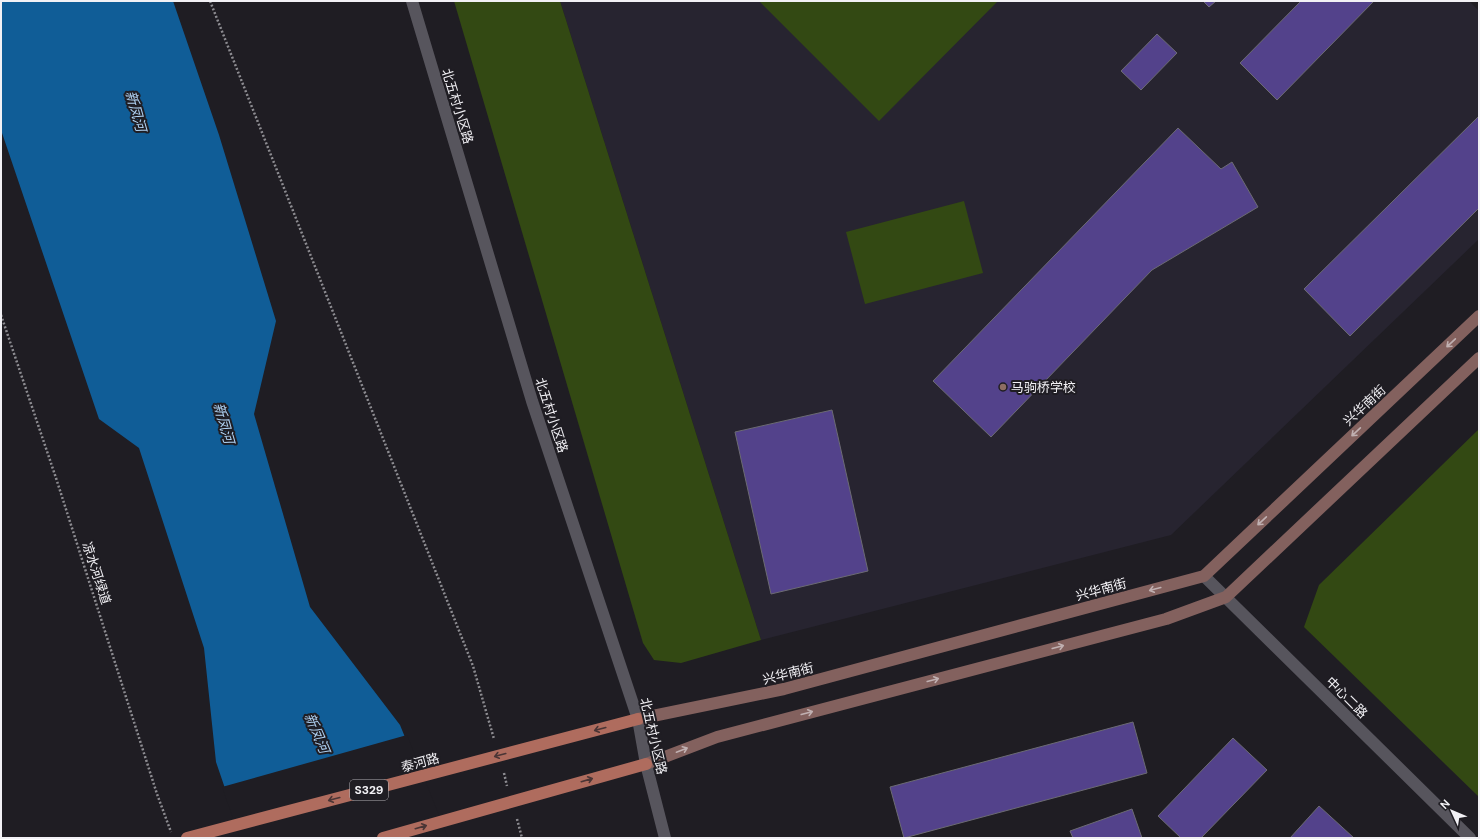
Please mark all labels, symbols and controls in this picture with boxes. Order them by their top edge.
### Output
street label: 北五村小区路 [438,66,477,146]
water label: 新凤河 [122,88,151,137]
one-way arrow [1446,338,1456,348]
street label: 北五村小区路 [531,375,572,455]
place label: 马驹桥学校 [1011,379,1076,396]
street label: 兴华南街 [1340,381,1389,429]
marker: 马驹桥学校 [998,382,1008,392]
water label: 新凤河 [210,400,239,449]
one-way arrow [1351,427,1361,437]
one-way arrow [1257,516,1267,526]
street label: 凉水河绿道 [78,540,115,607]
street label: 兴华南街 [1074,575,1128,604]
one-way arrow [1149,586,1162,593]
one-way arrow [1052,643,1065,650]
street label: 兴华南街 [761,659,815,688]
street label: 中心二路 [1322,673,1371,722]
one-way arrow [926,676,939,683]
street label: 北五村小区路 [636,696,671,776]
one-way arrow [800,709,813,716]
water label: 新凤河 [301,710,335,759]
one-way arrow [594,725,607,733]
one-way arrow [676,745,688,753]
street label: 泰河路 [399,749,441,776]
one-way arrow [494,752,507,759]
one-way arrow [581,776,594,783]
road number: S329 [350,780,388,800]
north arrow [1432,791,1472,831]
one-way arrow [328,796,341,803]
text: N [1437,796,1453,812]
one-way arrow [414,823,427,830]

